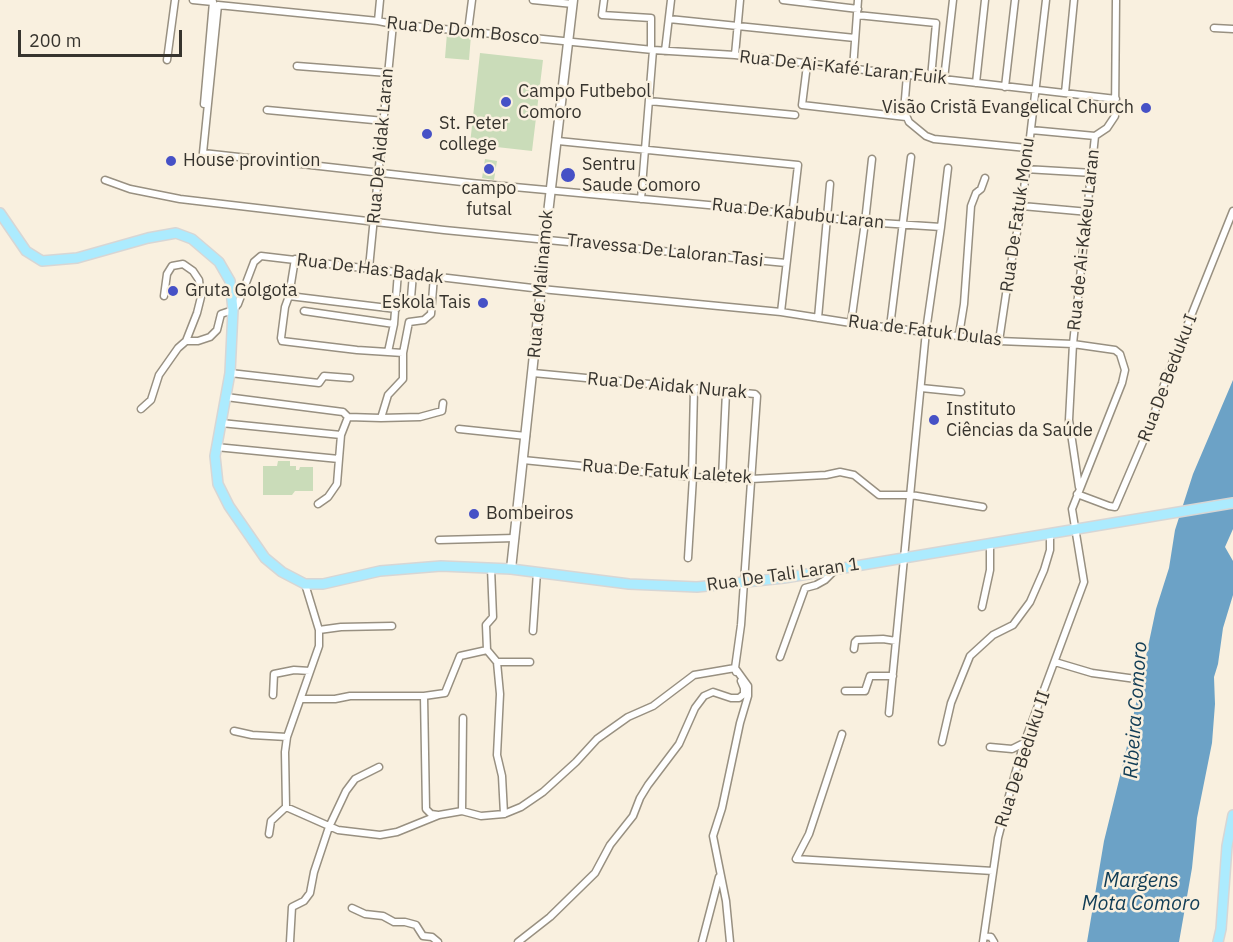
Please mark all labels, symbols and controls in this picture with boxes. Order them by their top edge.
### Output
street label: Rua De Dom Bosco [386,12,540,50]
scale bar [21,18,184,56]
text: 200 m [29,29,81,52]
street label: Rua De Ai-Kafé Laran Fuik [738,46,948,90]
street label: Rua De Aidak Laran [363,67,399,225]
place label: Campo Futbebol Comoro [518,81,651,124]
marker: Campo Futbebol Comoro [499,95,513,109]
place label: Visão Cristã Evangelical Church [882,97,1134,119]
marker: Visão Cristã Evangelical Church [1139,101,1153,115]
place label: St. Peter college [439,113,508,156]
marker: St. Peter college [420,127,434,141]
street label: Rua De Fatuk Monu [996,136,1040,294]
street label: Rua de Ai-Kakeu Laran [1064,148,1104,332]
place label: House provintion [183,150,321,172]
marker: House provintion [164,154,178,168]
place label: Sentru Saude Comoro [582,154,701,196]
marker: campo futsal [482,162,496,176]
marker: Sentru Saude Comoro [559,166,577,184]
place label: campo futsal [462,178,516,220]
street label: Rua De Kabubu Laran [711,194,885,234]
street label: Rua de Malinamok [524,209,558,359]
street label: Travessa De Laloran Tasi [566,230,764,272]
street label: Rua De Has Badak [295,249,445,289]
place label: Gruta Golgota [185,280,297,302]
marker: Gruta Golgota [166,284,180,298]
place label: Eskola Tais [382,292,471,314]
marker: Eskola Tais [476,296,490,310]
street label: Rua de Fatuk Dulas [847,311,1003,351]
street label: Rua De Beduku I [1134,311,1202,445]
street label: Rua De Aidak Nurak [586,368,748,404]
place label: Instituto Ciências da Saúde [946,399,1093,442]
marker: Instituto Ciências da Saúde [927,413,941,427]
street label: Rua De Fatuk Laletek [581,455,753,489]
place label: Bombeiros [486,503,574,525]
marker: Bombeiros [467,507,481,521]
street label: Rua De Tali Laran 1 [705,554,861,596]
water label: Ribeira Comoro [1119,641,1153,779]
street label: Rua De Beduku II [991,688,1055,830]
water label: Margens Mota Comoro [1082,869,1200,916]

